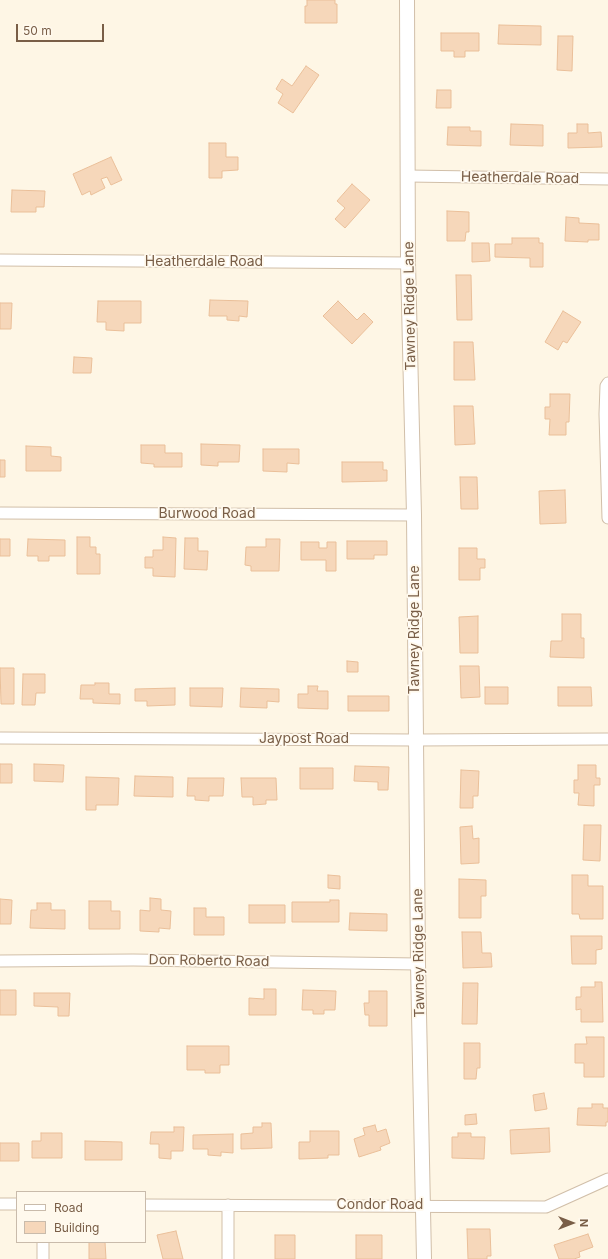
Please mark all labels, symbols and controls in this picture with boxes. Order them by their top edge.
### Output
scale bar [18,16,106,42]
text: 50 m [23,23,52,38]
street label: Heatherdale Road [461,169,579,187]
street label: Tawney Ridge Lane [400,241,420,371]
street label: Heatherdale Road [145,254,263,270]
street label: Burwood Road [158,506,256,522]
street label: Tawney Ridge Lane [407,565,423,695]
street label: Jaypost Road [259,731,349,747]
street label: Tawney Ridge Lane [409,888,429,1018]
street label: Don Roberto Road [149,952,269,970]
legend [16,1191,146,1243]
street label: Condor Road [337,1197,423,1213]
text: Road [54,1200,83,1215]
north arrow [552,1203,592,1243]
text: N [577,1219,591,1227]
text: Building [54,1220,99,1235]

